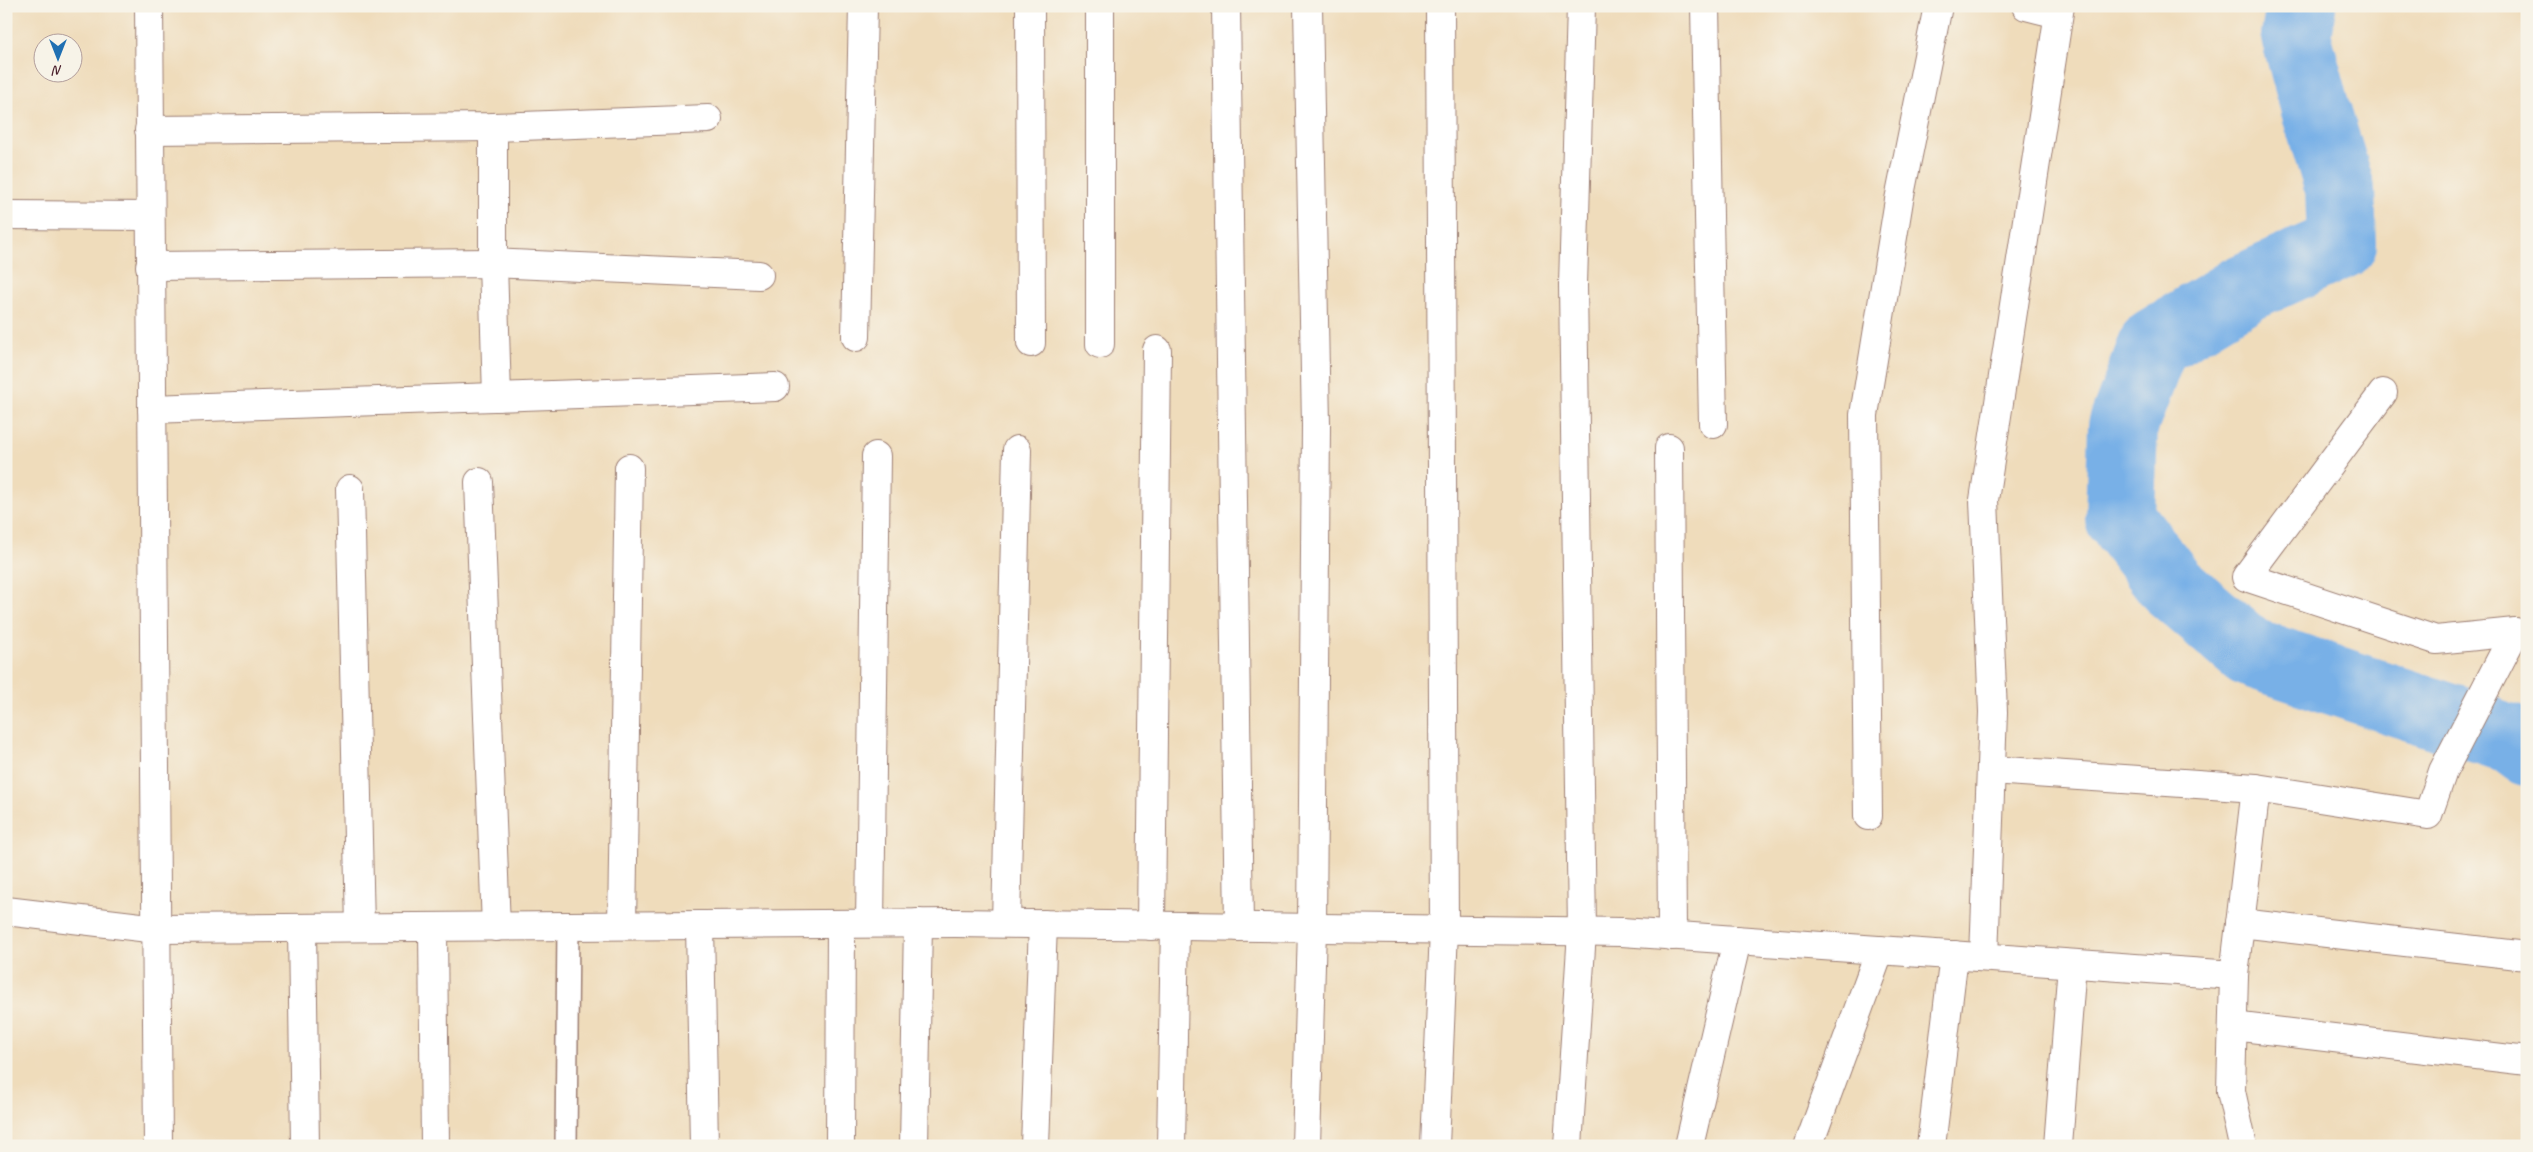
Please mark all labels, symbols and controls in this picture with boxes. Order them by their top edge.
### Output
north arrow [32,32,82,82]
text: N [51,62,62,79]

